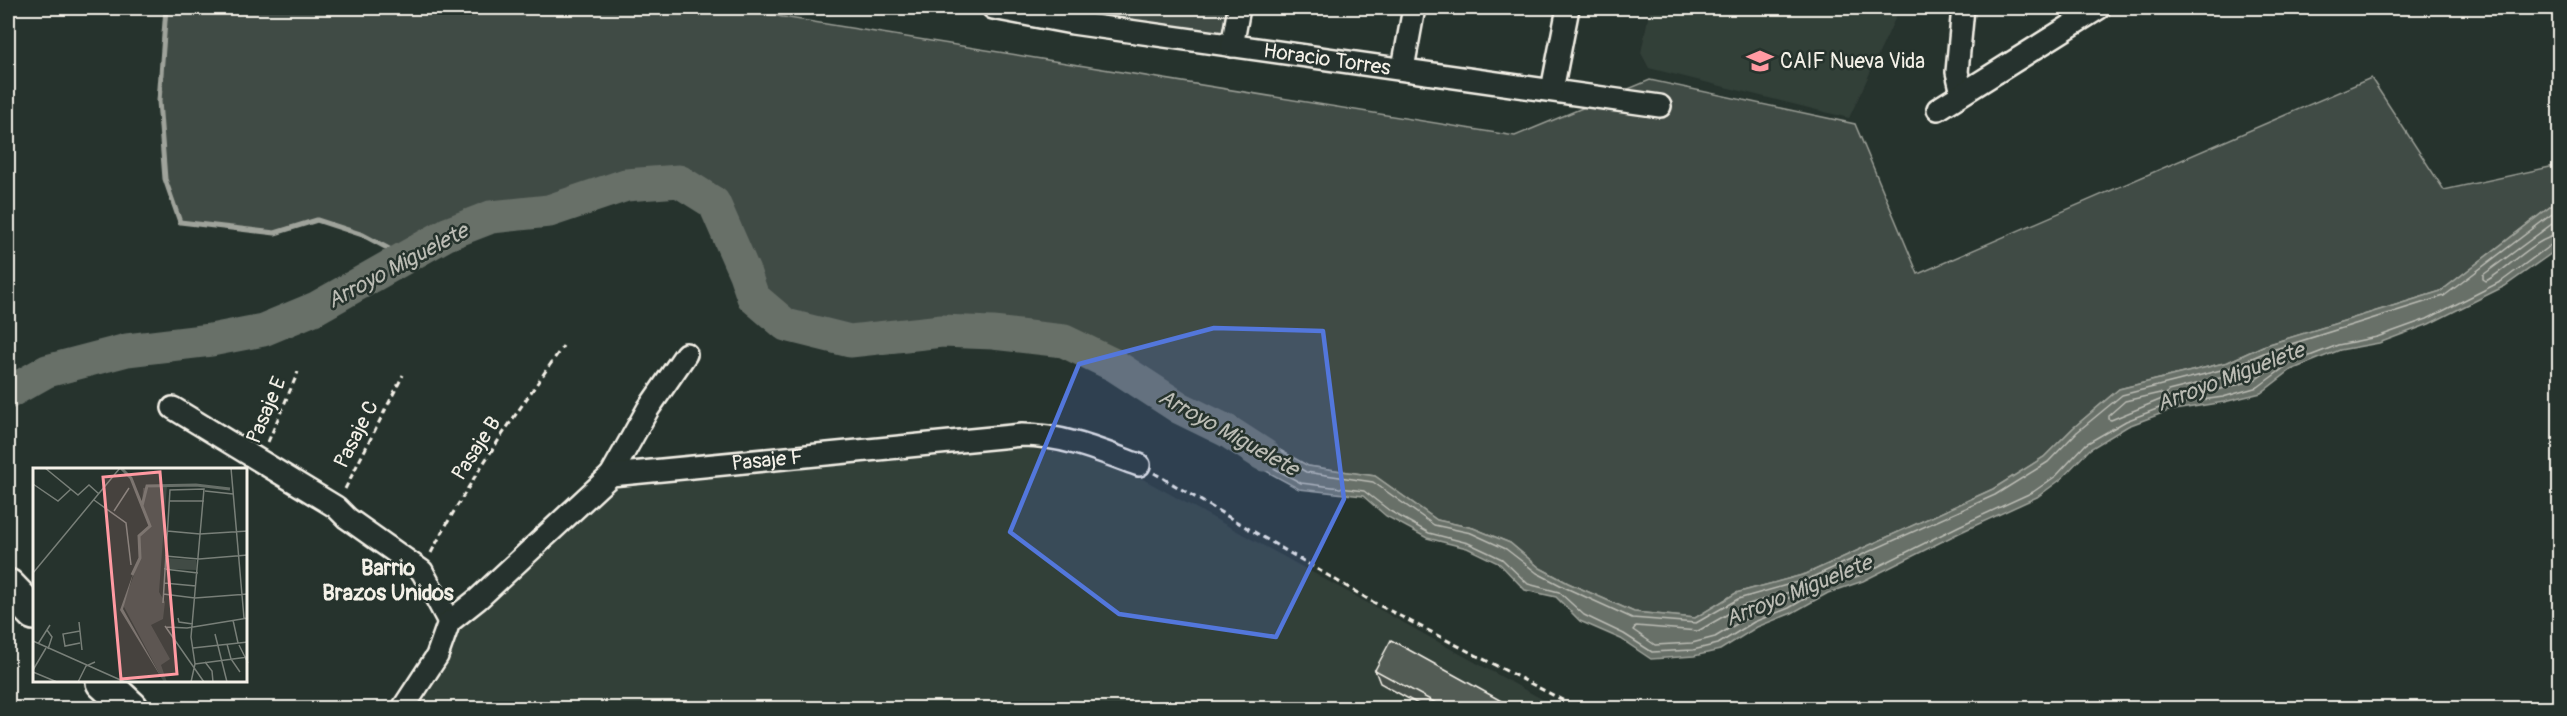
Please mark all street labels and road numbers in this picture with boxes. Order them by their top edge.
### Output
street label: Horacio Torres [1262,37,1393,82]
street label: Pasaje E [240,372,293,448]
street label: Pasaje C [328,396,385,473]
street label: Pasaje B [446,411,507,486]
street label: Pasaje F [730,443,805,477]

